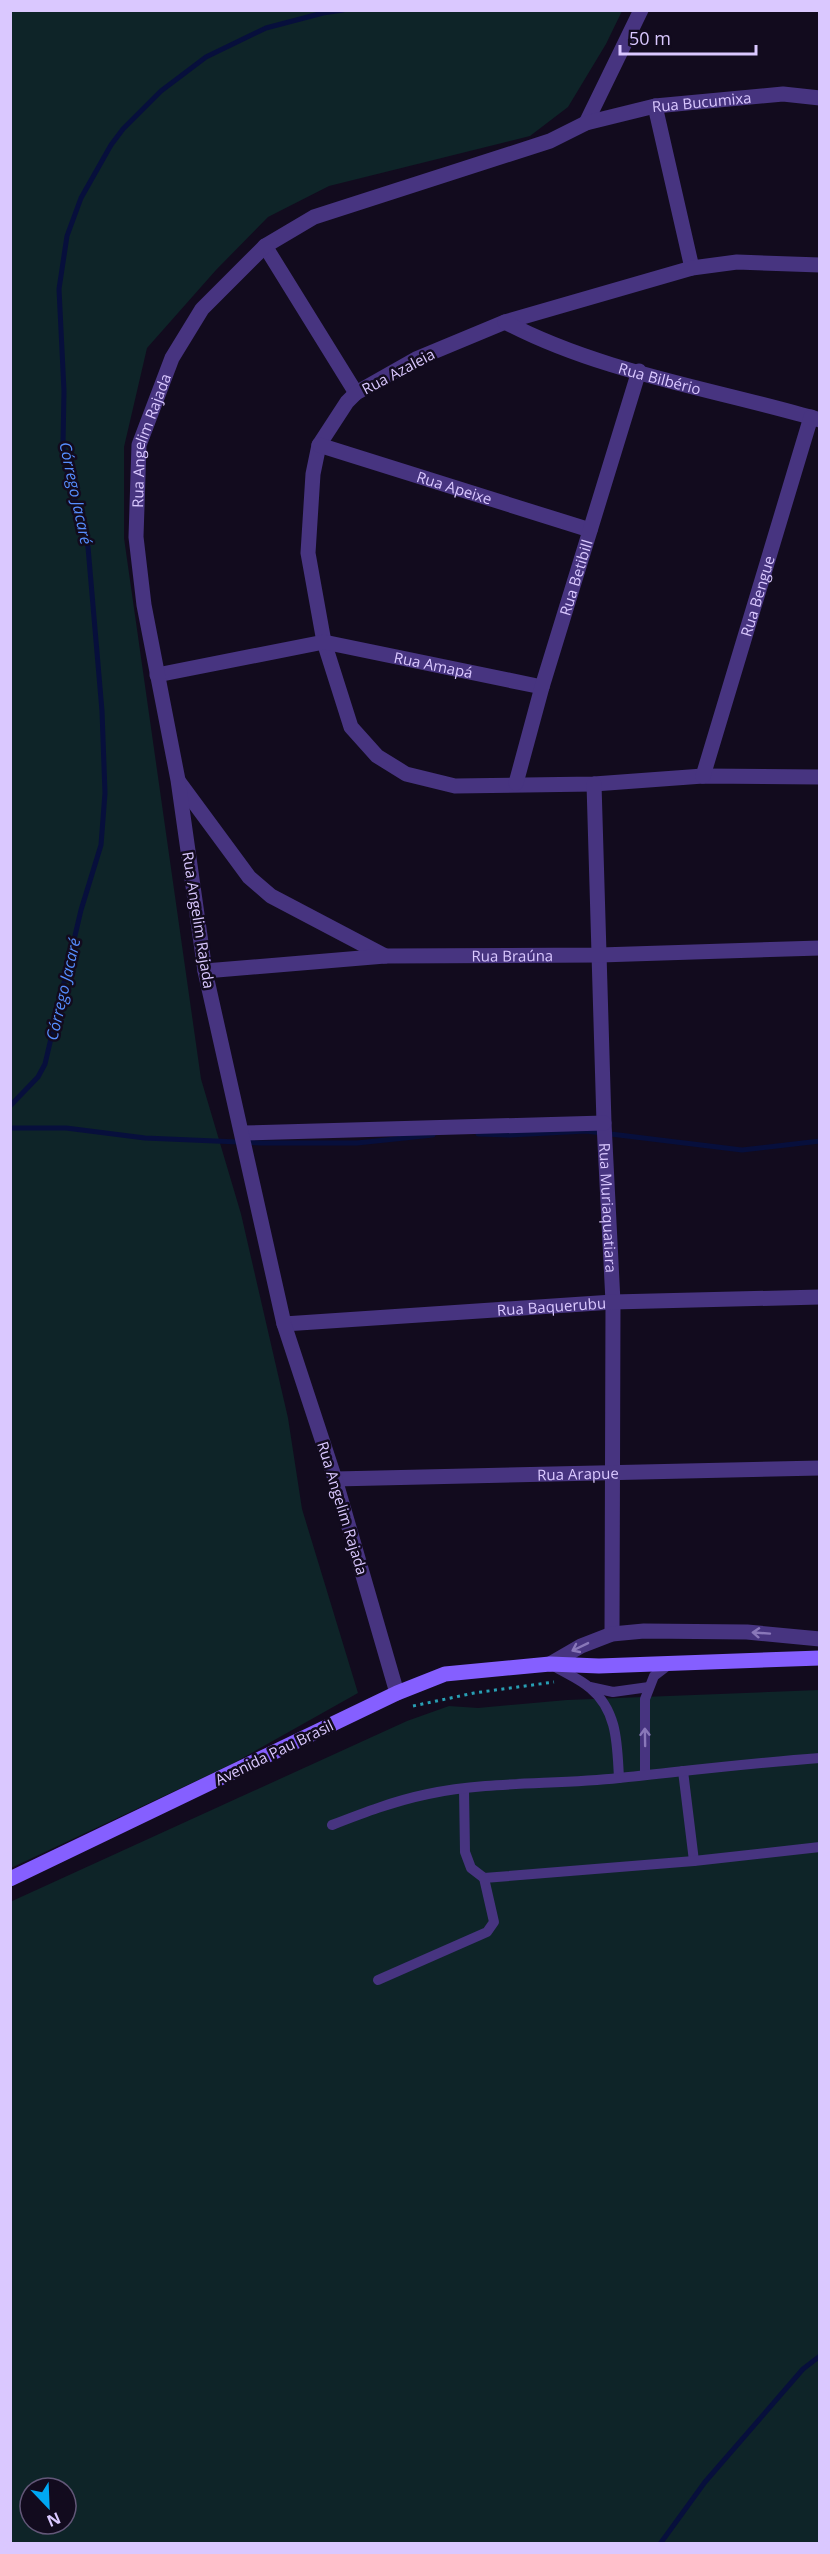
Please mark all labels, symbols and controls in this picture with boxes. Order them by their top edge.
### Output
scale bar [620,18,756,56]
text: 50 m [629,26,671,50]
street label: Rua Bucumixa [651,87,752,116]
street label: Rua Azaleia [358,343,438,399]
street label: Rua Bilbério [616,357,703,399]
street label: Rua Angelim Rajada [127,370,175,508]
water label: Córrego Jacaré [54,440,98,546]
street label: Rua Apeixe [414,466,495,509]
street label: Rua Betibill [555,537,597,618]
street label: Rua Bengue [736,553,779,639]
street label: Rua Amapá [392,647,475,682]
street label: Rua Angelim Rajada [178,850,220,990]
water label: Córrego Jacaré [41,936,85,1042]
street label: Rua Braúna [472,945,553,966]
street label: Rua Muriaquatiara [595,1142,622,1273]
street label: Rua Baquerubu [496,1292,607,1320]
street label: Rua Angelim Rajada [313,1439,373,1577]
street label: Rua Arapue [537,1463,619,1484]
one-way arrow [752,1627,772,1638]
one-way arrow [571,1642,589,1654]
street label: Avenida Pau Brasil [212,1715,336,1789]
one-way arrow [639,1727,651,1747]
north arrow [18,2476,78,2536]
text: N [44,2507,64,2532]

